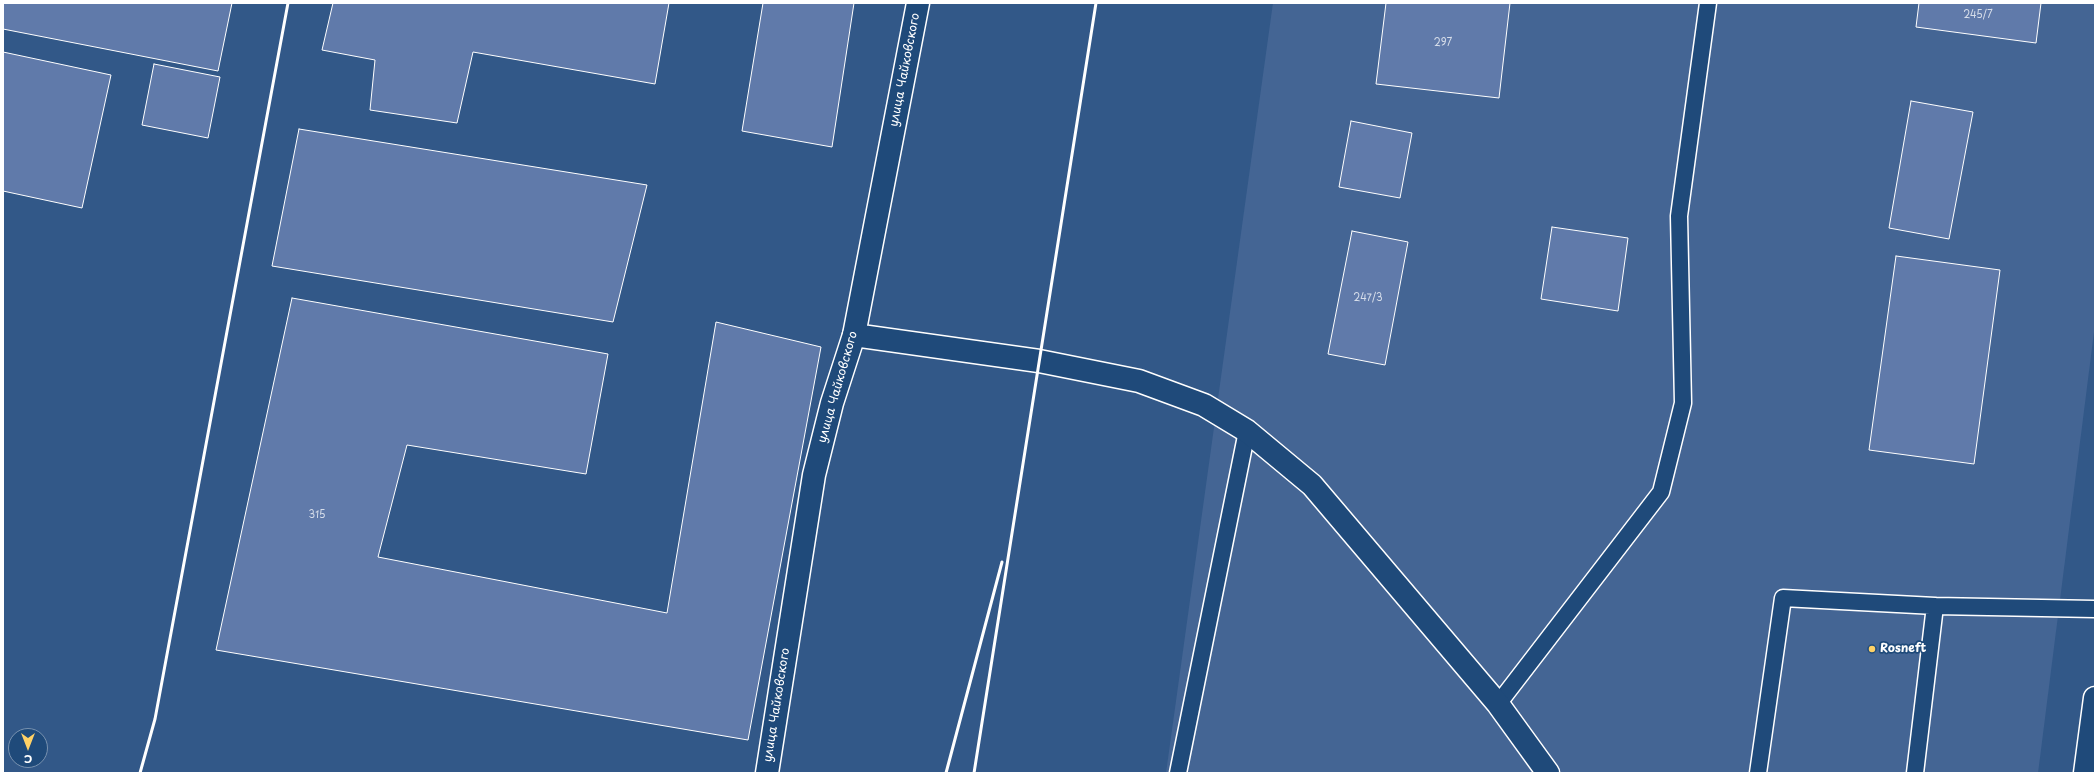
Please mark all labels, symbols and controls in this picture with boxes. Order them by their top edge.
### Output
house number: 245/7 [1963,9,1993,21]
street label: улица Чайковского [887,12,923,128]
house number: 297 [1434,37,1452,49]
house number: 247/3 [1353,292,1383,304]
street label: улица Чайковского [815,329,861,445]
house number: 315 [309,509,325,521]
place label: Rosneft [1880,642,1926,656]
marker: Rosneft [1867,644,1877,654]
street label: улица Чайковского [761,647,793,763]
north arrow [8,728,48,768]
text: С [24,751,32,768]

